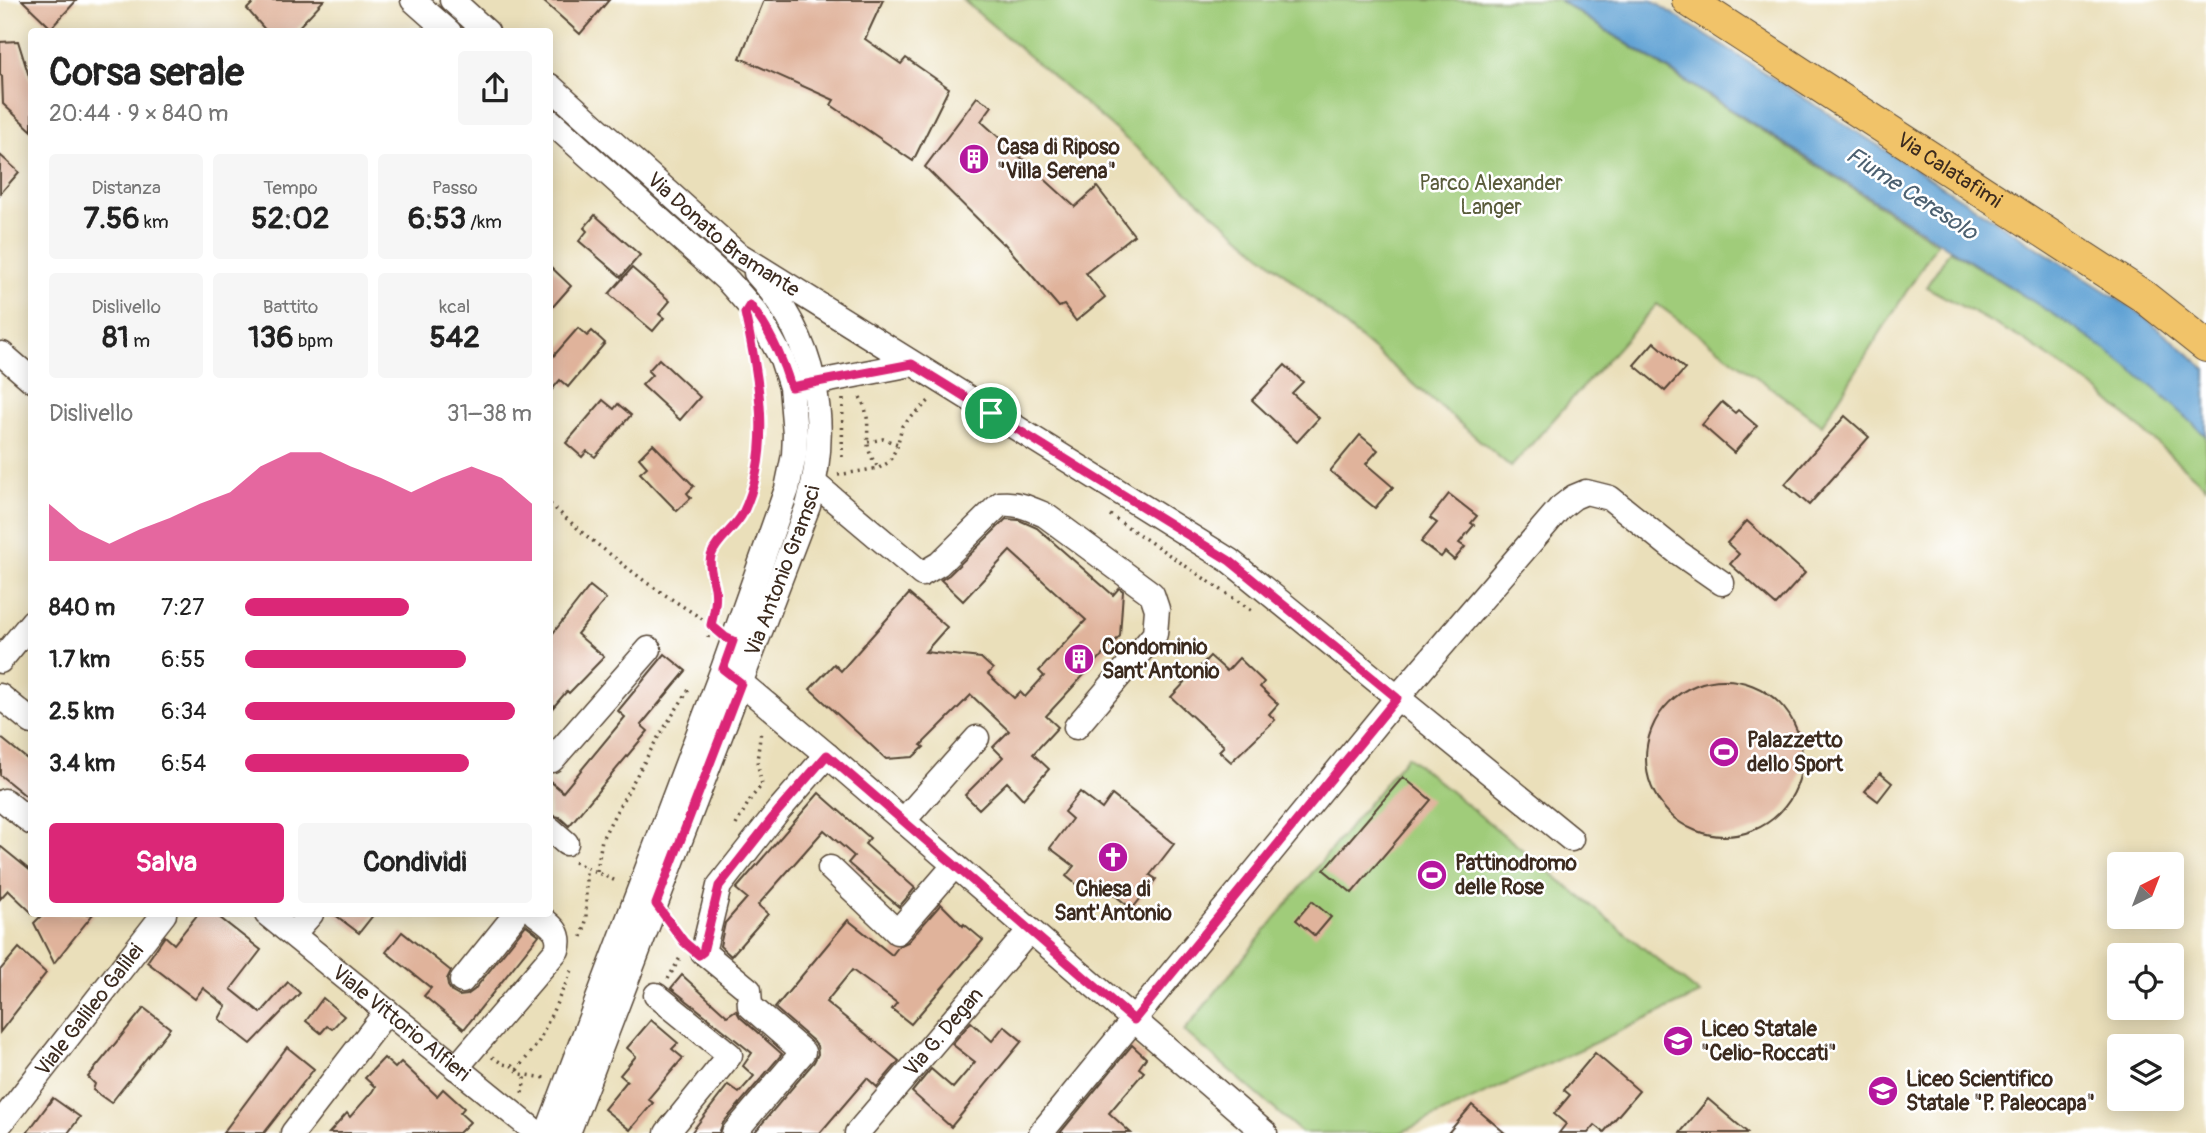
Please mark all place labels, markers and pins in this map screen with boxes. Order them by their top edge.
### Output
place label: Casa di Riposo "Villa Serena" [997,134,1120,185]
building icon: Casa di Riposo "Villa Serena" [957,142,991,176]
pin [961,383,1021,443]
place label: Condominio Sant'Antonio [1102,634,1220,685]
building icon: Condominio Sant'Antonio [1062,642,1096,676]
place label: Palazzetto dello Sport [1747,727,1844,778]
sports icon: Palazzetto dello Sport [1707,735,1741,769]
church icon: Chiesa di Sant'Antonio [1096,840,1130,874]
place label: Pattinodromo delle Rose [1455,850,1578,901]
sports icon: Pattinodromo delle Rose [1415,858,1449,892]
place label: Chiesa di Sant'Antonio [1054,876,1172,927]
place label: Liceo Statale "Celio-Roccati" [1701,1016,1836,1067]
school or university icon: Liceo Statale "Celio-Roccati" [1661,1024,1695,1058]
place label: Liceo Scientifico Statale "P. Paleocapa" [1906,1066,2095,1117]
school or university icon: Liceo Scientifico Statale "P. Paleocapa" [1866,1074,1900,1108]

